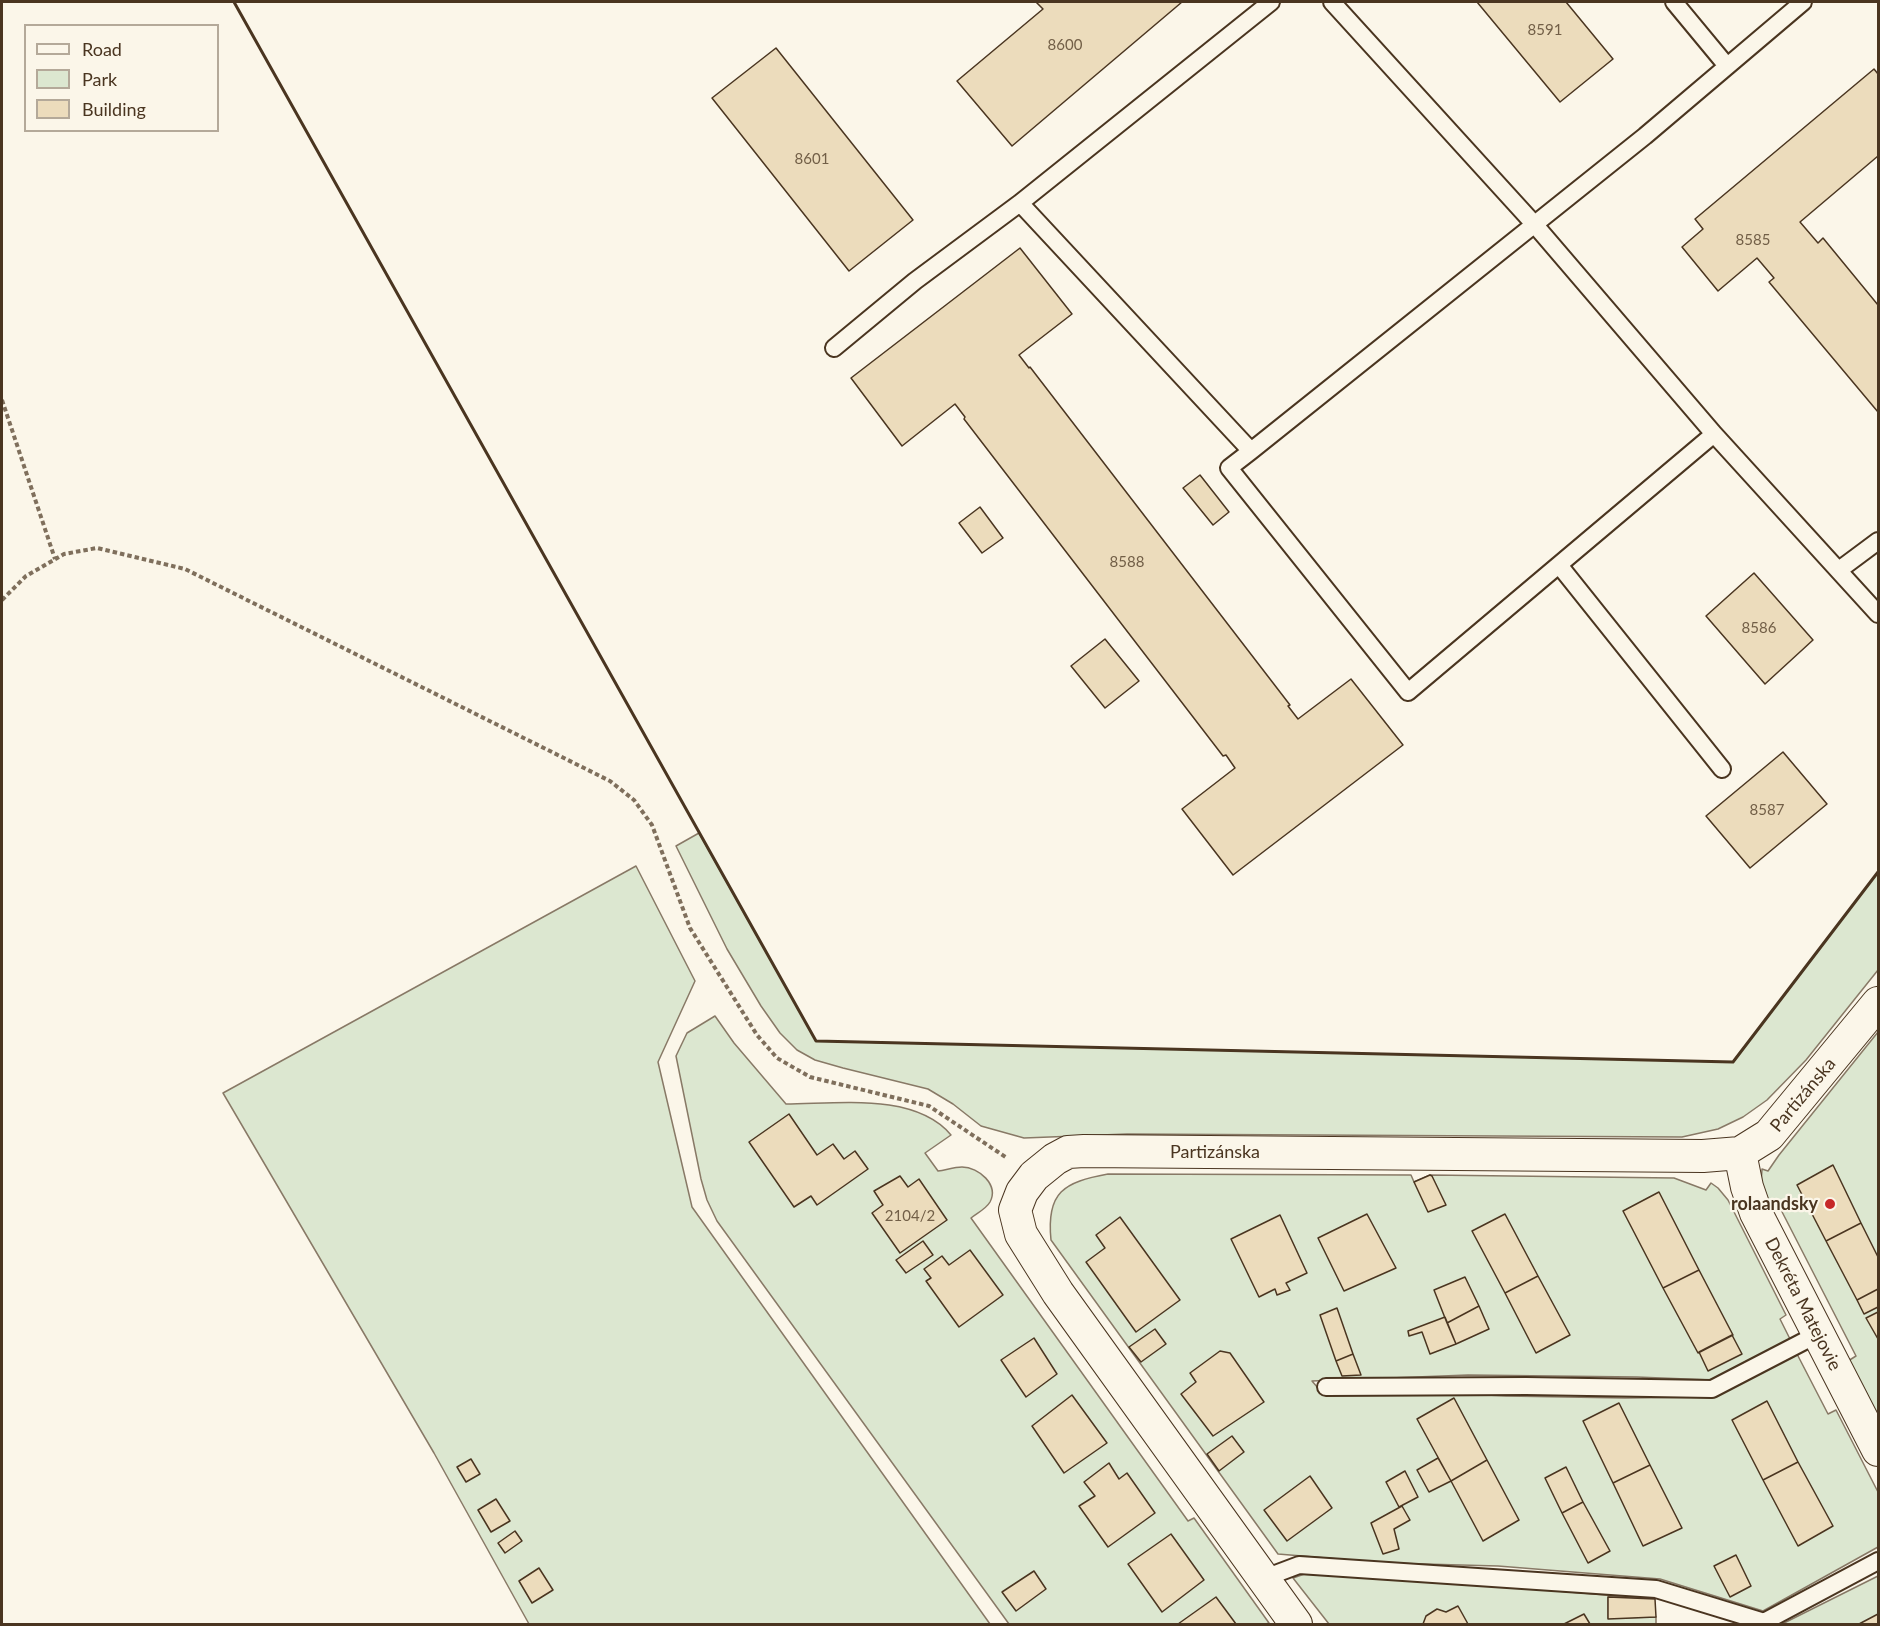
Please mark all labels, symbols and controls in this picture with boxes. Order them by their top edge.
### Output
house number: 8591 [1528,21,1562,39]
legend [24,24,219,132]
house number: 8600 [1048,36,1082,54]
text: Road [82,38,122,60]
text: Park [82,68,117,90]
text: Building [82,98,146,120]
house number: 8601 [795,150,829,168]
house number: 8585 [1736,231,1770,249]
house number: 8588 [1110,553,1144,571]
house number: 8586 [1742,619,1776,637]
house number: 8587 [1750,801,1784,819]
street label: Partizánska [1766,1054,1840,1136]
street label: Partizánska [1170,1141,1260,1163]
place label: rolaandsky [1731,1193,1818,1215]
marker: rolaandsky [1823,1197,1837,1211]
house number: 2104/2 [885,1207,935,1225]
street label: Dekréta Matejovie [1760,1234,1846,1374]

